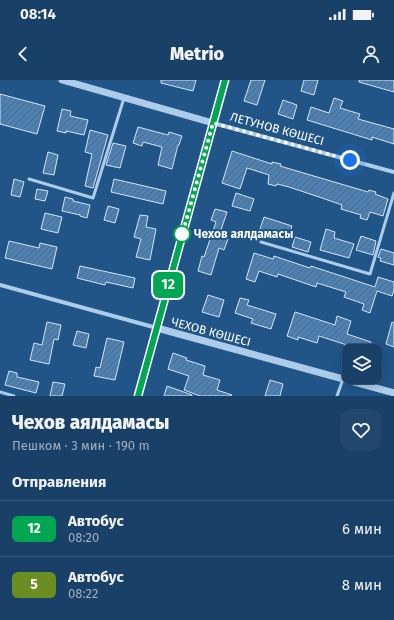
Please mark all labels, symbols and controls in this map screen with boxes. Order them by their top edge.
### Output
text: 08:14 [20,5,56,23]
icon: back [12,43,34,65]
text: Metrio [170,43,224,65]
icon: person [360,43,382,65]
street label: ЛЕТУНОВ КӨШЕСІ [228,110,326,148]
your location [340,150,360,170]
marker: Чехов аялдамасы [173,225,191,243]
place label: Чехов аялдамасы [194,227,293,241]
line badge: 12 [150,272,186,298]
text: 12 [161,276,175,293]
street label: ЧЕХОВ КӨШЕСІ [170,315,252,349]
map controls [342,344,382,384]
button: layers [342,344,382,384]
button: heart [340,409,382,451]
text: Чехов аялдамасы [12,411,169,434]
text: Пешком · 3 мин · 190 m [12,438,150,453]
text: Отправления [12,473,106,491]
text: Автобус [68,512,124,530]
text: 12 [27,520,41,537]
text: 6 мин [342,520,382,538]
text: 08:20 [68,530,99,545]
text: Автобус [68,568,124,586]
text: 5 [30,576,38,593]
text: 8 мин [342,576,382,594]
text: 08:22 [68,586,98,601]

